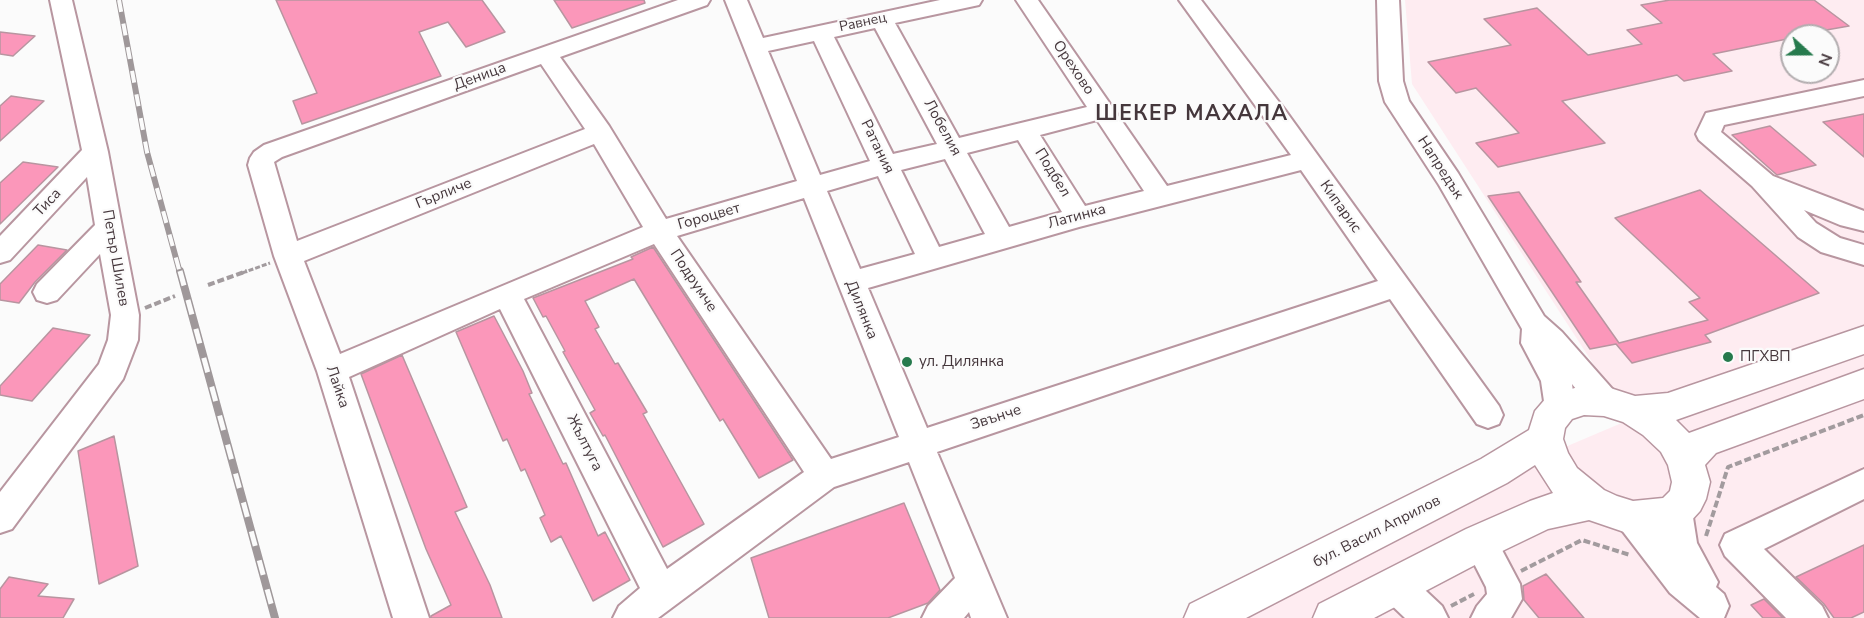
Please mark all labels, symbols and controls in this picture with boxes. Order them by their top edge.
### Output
street label: Равнец [838,10,888,36]
north arrow [1780,24,1840,84]
street label: Орехово [1048,37,1098,99]
text: N [1813,50,1837,69]
street label: Деница [451,59,509,95]
street label: Лобелия [919,97,965,159]
district label: ШЕКЕР МАХАЛА [1095,102,1289,128]
street label: Ратания [856,117,898,177]
street label: Напредък [1413,133,1467,203]
street label: Подбел [1030,145,1074,201]
street label: Гърличе [413,175,475,213]
street label: Кипарис [1315,177,1365,237]
street label: Тиса [31,185,65,221]
street label: Гороцвет [676,200,742,234]
street label: Латинка [1046,201,1108,233]
street label: Петър Шилев [98,208,132,308]
street label: Подрумче [666,246,720,316]
street label: Дилянка [841,278,881,342]
place label: ПГХВП [1740,348,1791,366]
marker: ПГХВП [1721,350,1735,364]
place label: ул. Дилянка [919,353,1004,371]
marker: ул. Дилянка [900,355,914,369]
street label: Лайка [321,363,353,411]
street label: Звънче [968,401,1024,435]
street label: Жълтуга [562,412,606,474]
street label: бул. Васил Априлов [1310,492,1444,572]

